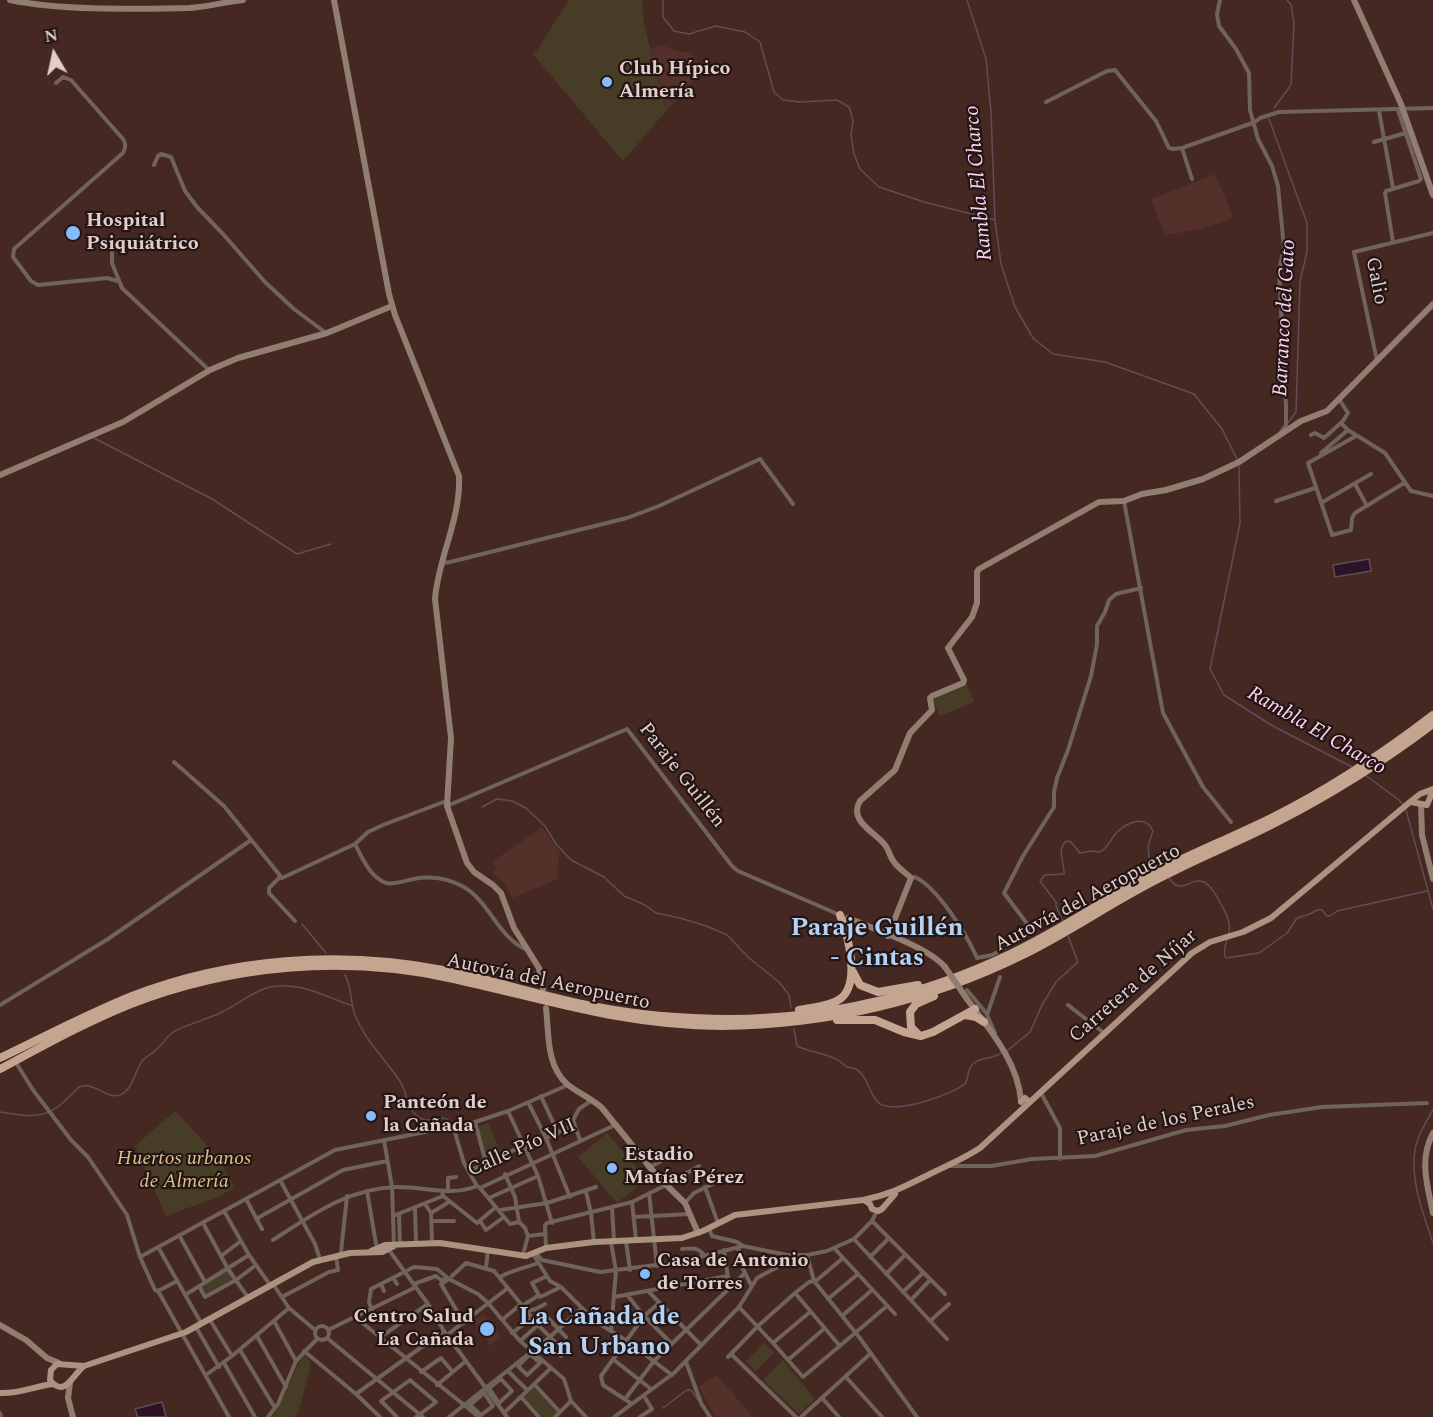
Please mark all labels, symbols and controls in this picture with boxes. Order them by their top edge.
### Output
text: N [43,23,60,49]
north arrow [24,24,84,84]
place label: Club Hípico Almería [619,58,730,105]
marker: Club Hípico Almería [600,75,614,89]
water label: Rambla El Charco [961,104,999,262]
place label: Hospital Psiquiátrico [86,210,199,257]
marker: Hospital Psiquiátrico [64,224,82,242]
water label: Barranco del Gato [1269,239,1303,397]
street label: Galio [1359,255,1391,307]
water label: Rambla El Charco [1242,682,1390,782]
street label: Paraje Guillén [632,719,730,833]
street label: Autovía del Aeropuerto [991,840,1185,958]
district label: Paraje Guillén - Cintas [791,914,963,976]
street label: Carretera de Níjar [1065,925,1203,1049]
street label: Autovía del Aeropuerto [444,950,652,1016]
street label: Paraje de los Perales [1075,1091,1257,1153]
place label: Panteón de la Cañada [383,1092,487,1139]
marker: Panteón de la Cañada [364,1109,378,1123]
street label: Calle Pío VII [464,1114,580,1184]
place label: Estadio Matías Pérez [624,1144,744,1191]
park label: Huertos urbanos de Almería [117,1148,251,1195]
marker: Estadio Matías Pérez [605,1161,619,1175]
place label: Casa de Antonio de Torres [657,1250,808,1297]
marker: Casa de Antonio de Torres [638,1267,652,1281]
district label: La Cañada de San Urbano [518,1303,680,1364]
place label: Centro Salud La Cañada [353,1306,474,1353]
marker: Centro Salud La Cañada [478,1320,496,1338]

